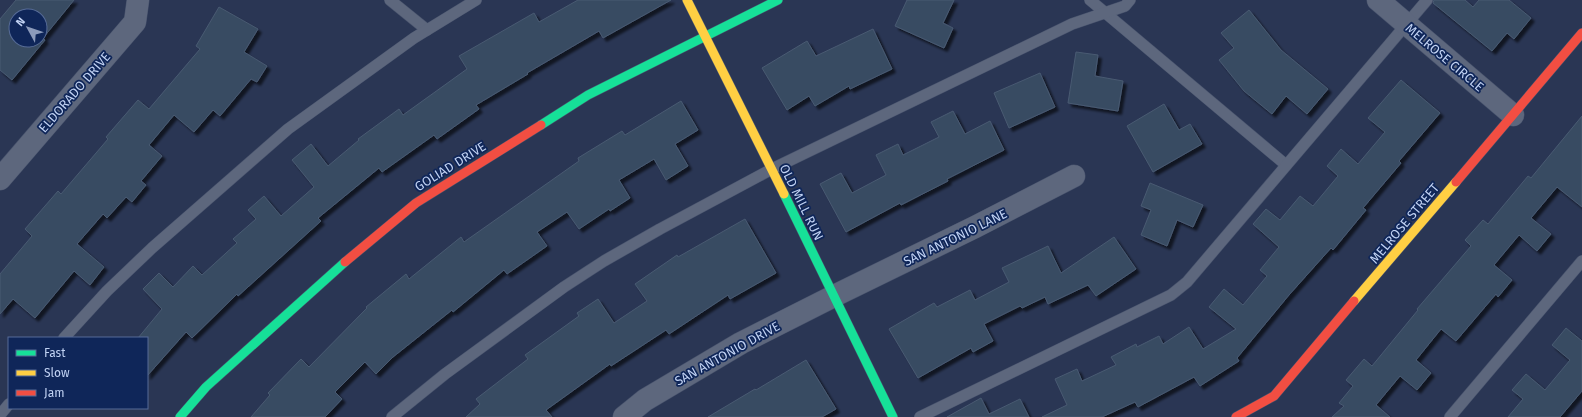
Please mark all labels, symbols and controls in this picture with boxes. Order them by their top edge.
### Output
north arrow [8,8,48,48]
text: N [13,15,28,29]
street label: MELROSE CIRCLE [1403,20,1487,94]
street label: ELDORADO DRIVE [36,49,113,135]
street label: GOLIAD DRIVE [412,139,489,194]
street label: OLD MILL RUN [777,162,826,243]
street label: MELROSE STREET [1367,180,1442,266]
street label: SAN ANTONIO LANE [901,206,1009,269]
street label: SAN ANTONIO DRIVE [672,318,782,389]
legend [8,337,148,409]
text: Fast [44,346,66,360]
text: Slow [44,366,70,380]
text: Jam [44,386,64,400]

